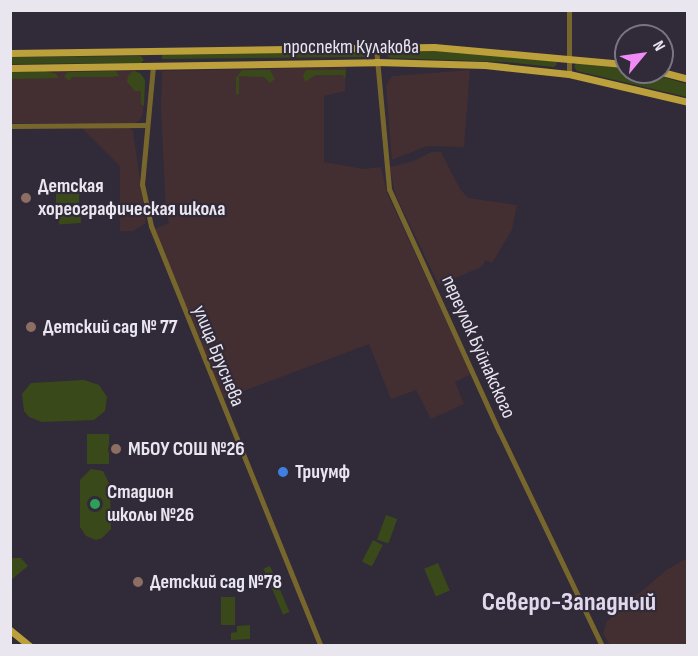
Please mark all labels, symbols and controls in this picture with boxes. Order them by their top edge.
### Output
north arrow [614,24,674,84]
street label: проспект Кулакова [283,35,419,59]
text: N [648,38,669,54]
place label: Детская хореографическая школа [38,174,225,221]
marker: Детская хореографическая школа [19,191,33,205]
street label: переулок Буйнакского [436,272,520,422]
street label: улица Бруснева [187,302,249,410]
place label: Детский сад № 77 [43,315,178,339]
marker: Детский сад № 77 [24,320,38,334]
place label: МБОУ СОШ №26 [128,437,245,461]
marker: МБОУ СОШ №26 [109,442,123,456]
place label: Триумф [295,460,350,484]
marker: Триумф [276,465,290,479]
place label: Стадион школы №26 [107,480,194,527]
marker: Стадион школы №26 [88,497,102,511]
place label: Детский сад №78 [150,570,282,594]
marker: Детский сад №78 [131,575,145,589]
district label: Северо-Западный [482,587,656,619]

